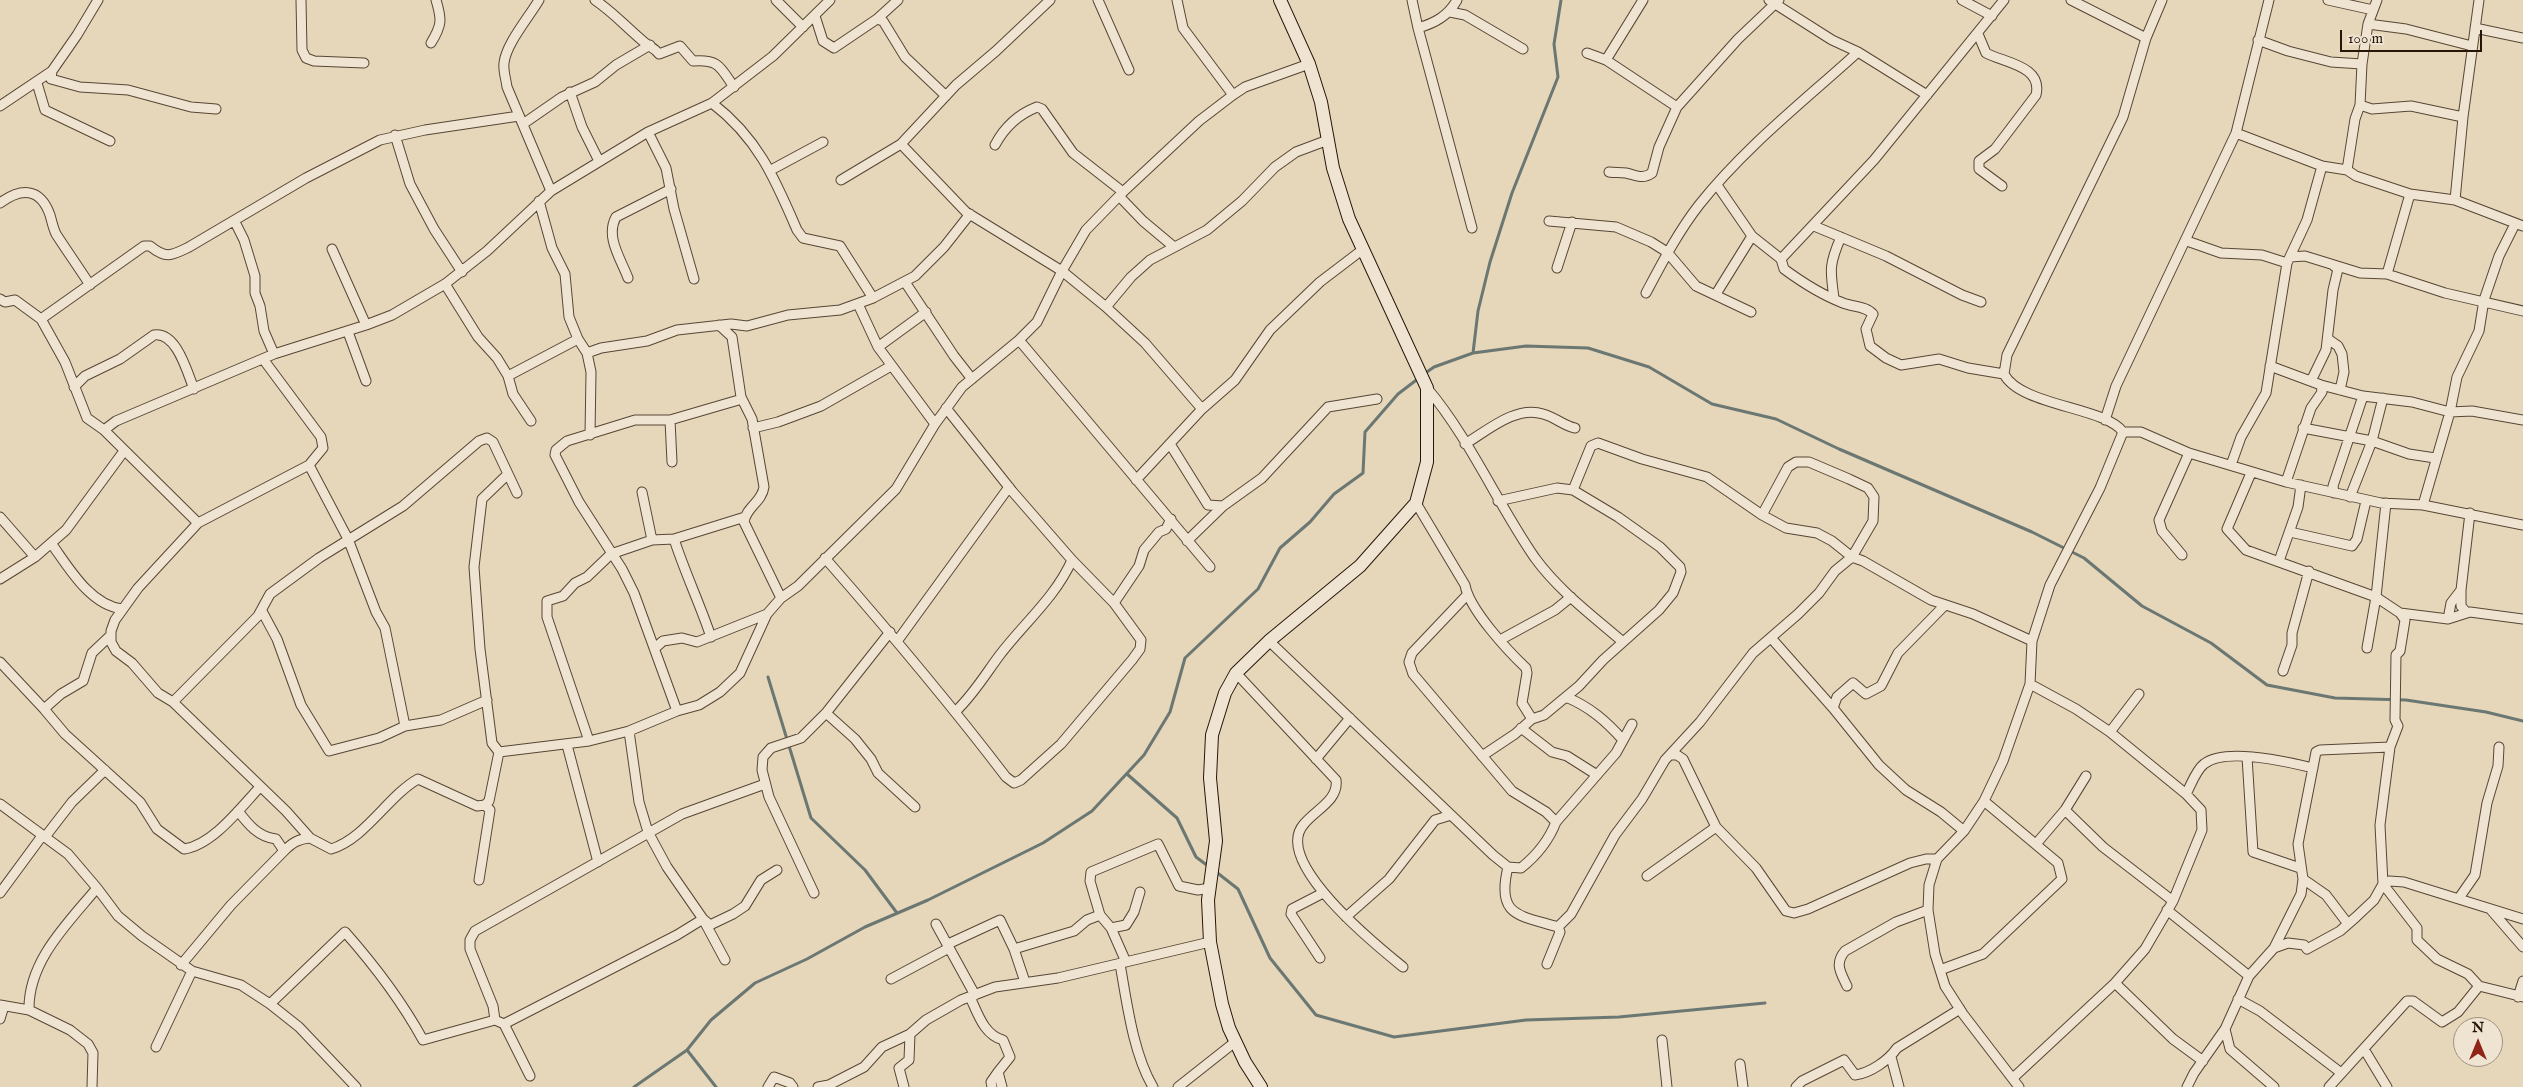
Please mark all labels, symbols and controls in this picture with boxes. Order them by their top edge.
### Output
scale bar [2343,20,2486,52]
text: 100 m [2348,29,2383,48]
north arrow [2453,1017,2503,1067]
text: N [2472,1019,2484,1037]

